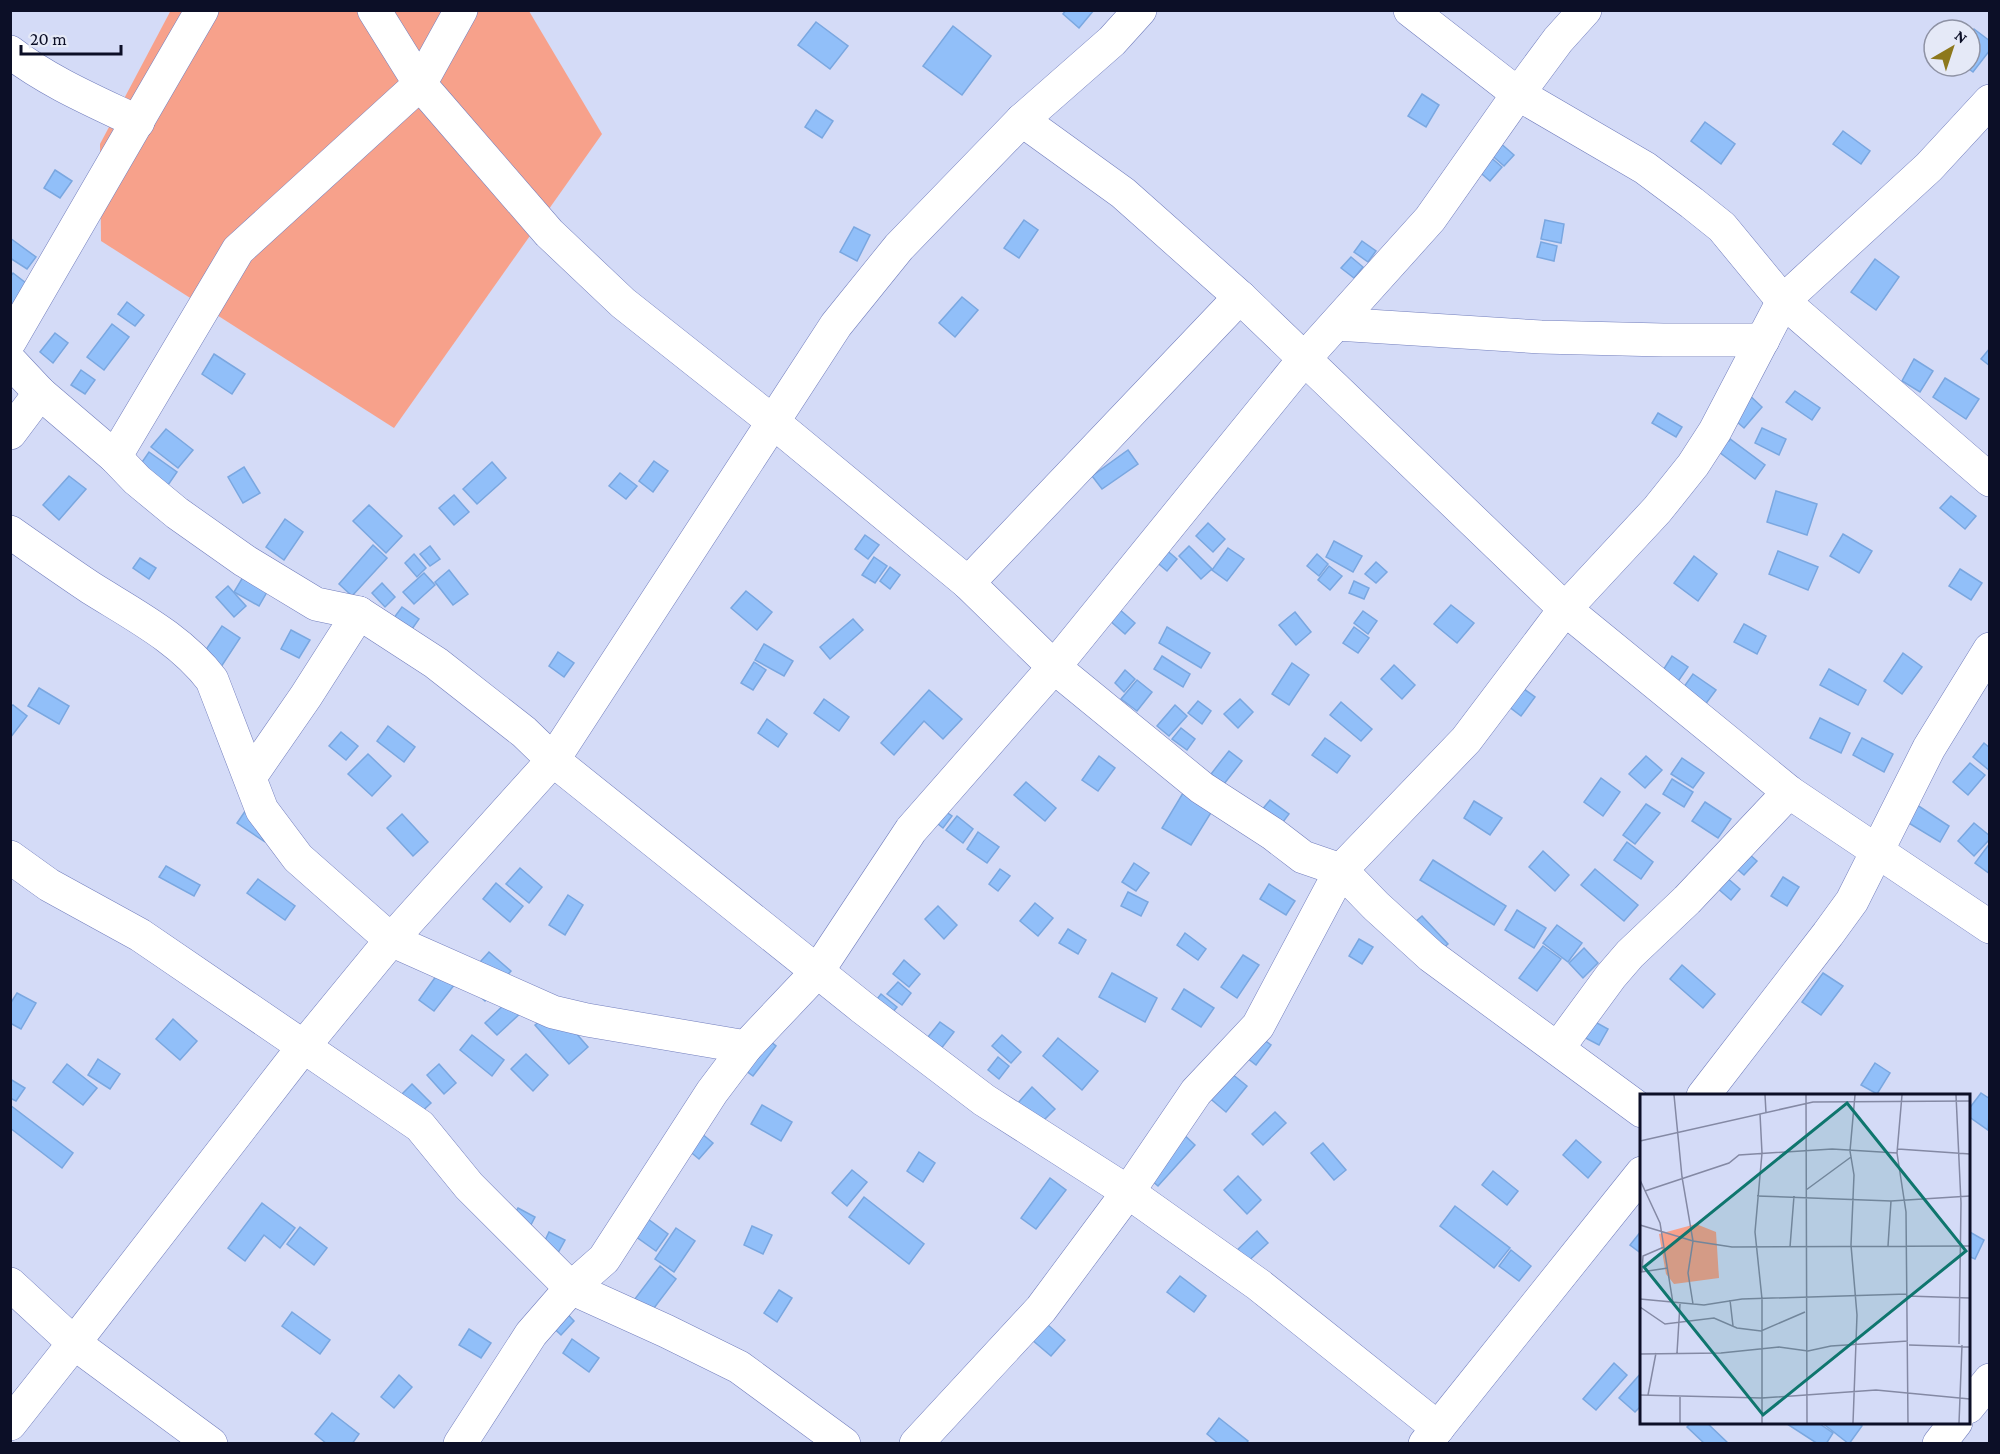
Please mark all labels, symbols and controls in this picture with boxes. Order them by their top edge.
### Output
scale bar [21,18,122,56]
north arrow [1922,18,1982,78]
text: N [1952,27,1971,47]
text: 20 m [30,29,67,49]
inset map [1640,1094,1970,1424]

